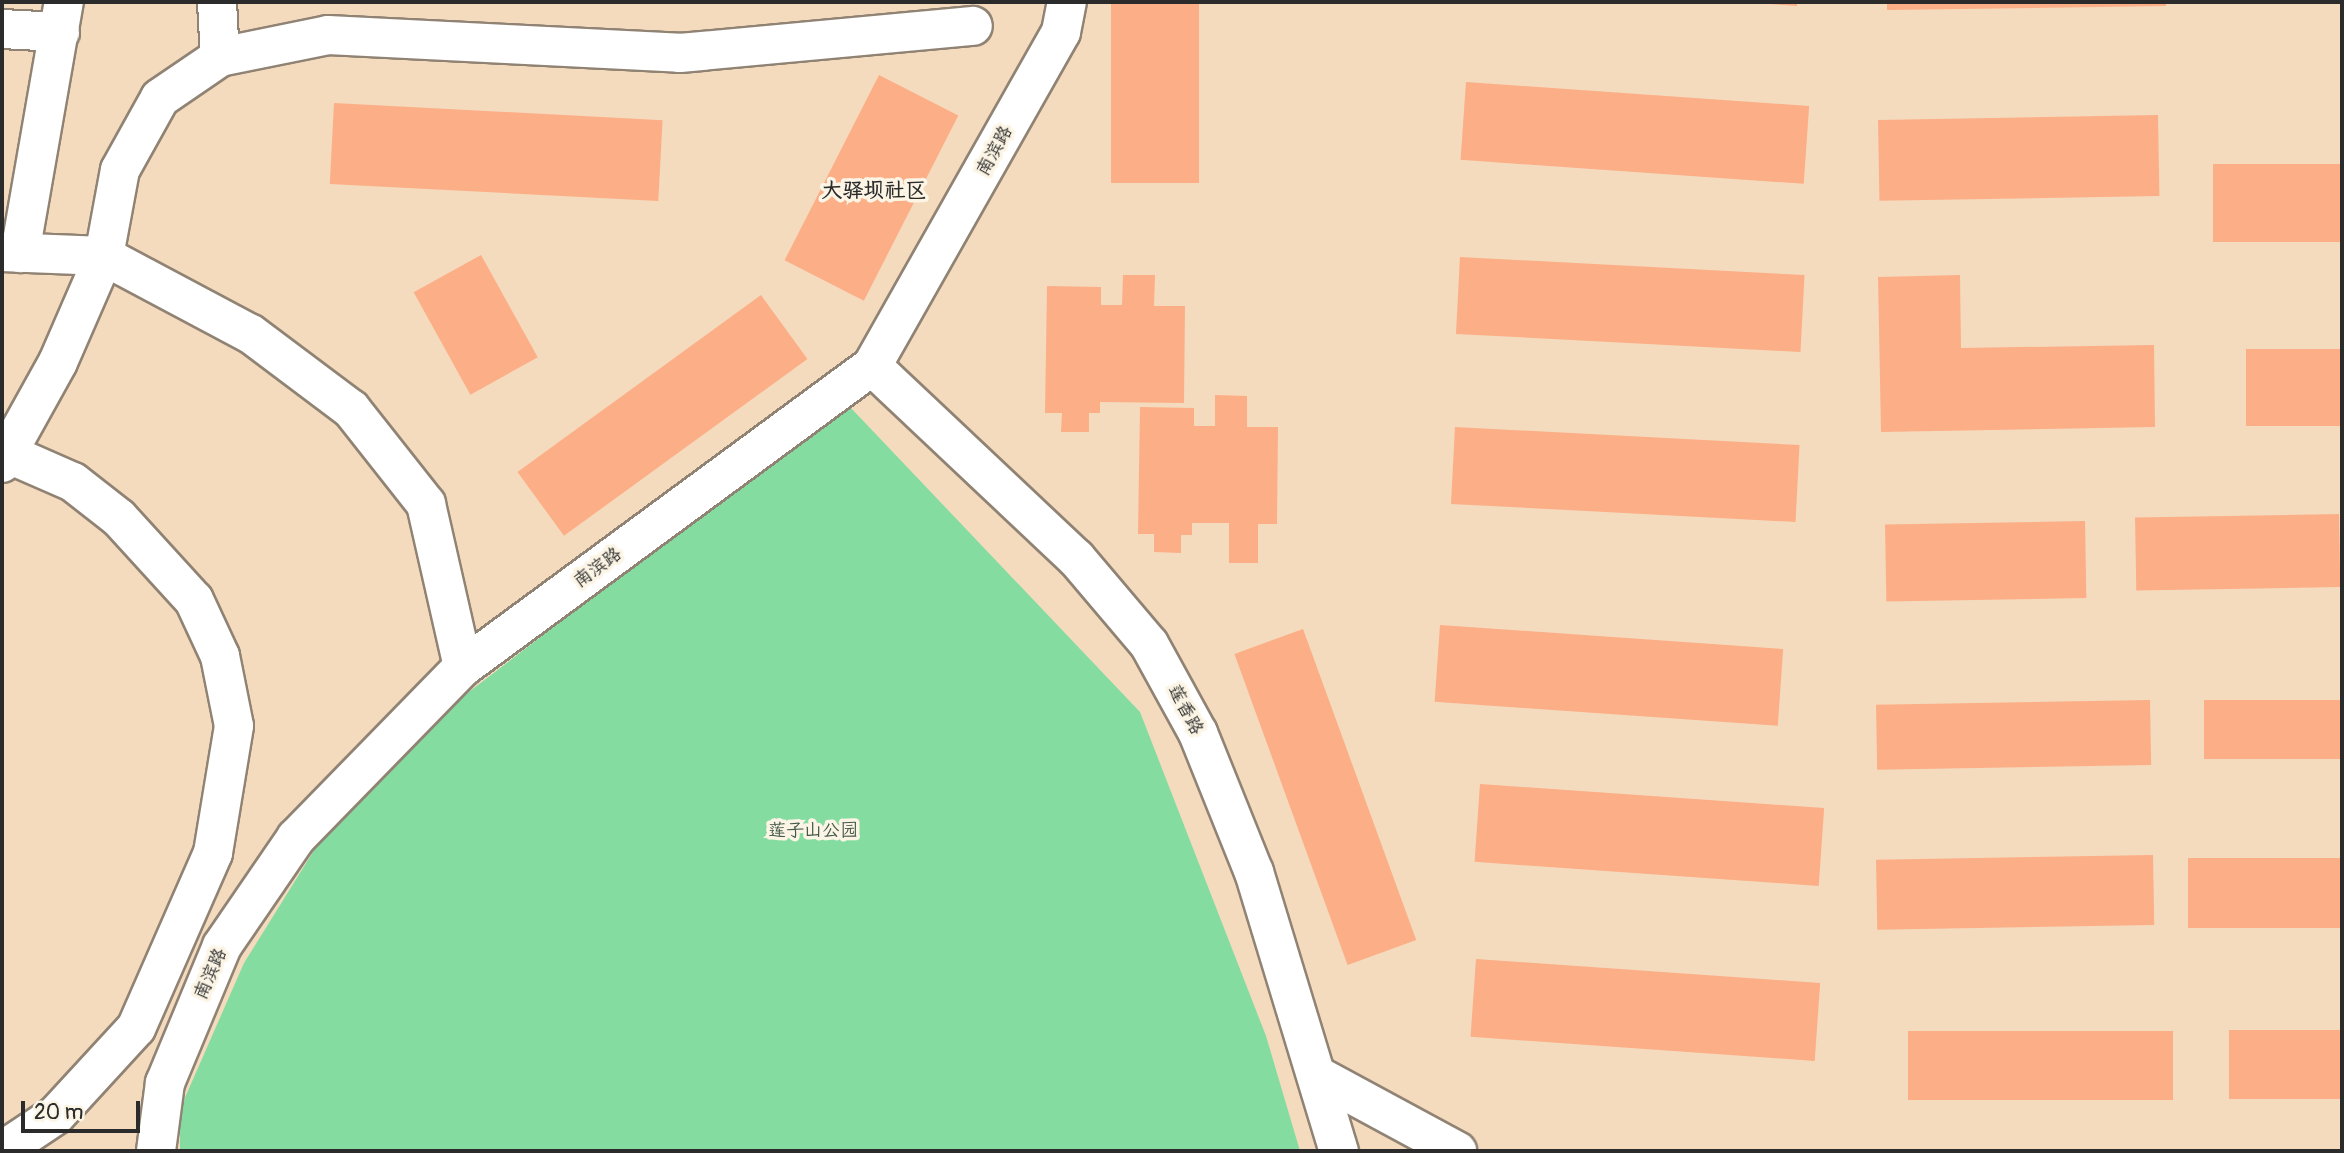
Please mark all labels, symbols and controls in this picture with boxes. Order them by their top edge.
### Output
street label: 南滨路 [972,122,1018,180]
district label: 大驿坝社区 [822,178,926,204]
street label: 南滨路 [570,543,626,593]
street label: 莲香路 [1163,681,1207,739]
park label: 莲子山公园 [768,820,858,842]
street label: 南滨路 [190,945,232,1003]
scale bar [24,1086,144,1130]
text: 20 m [34,1099,83,1126]

